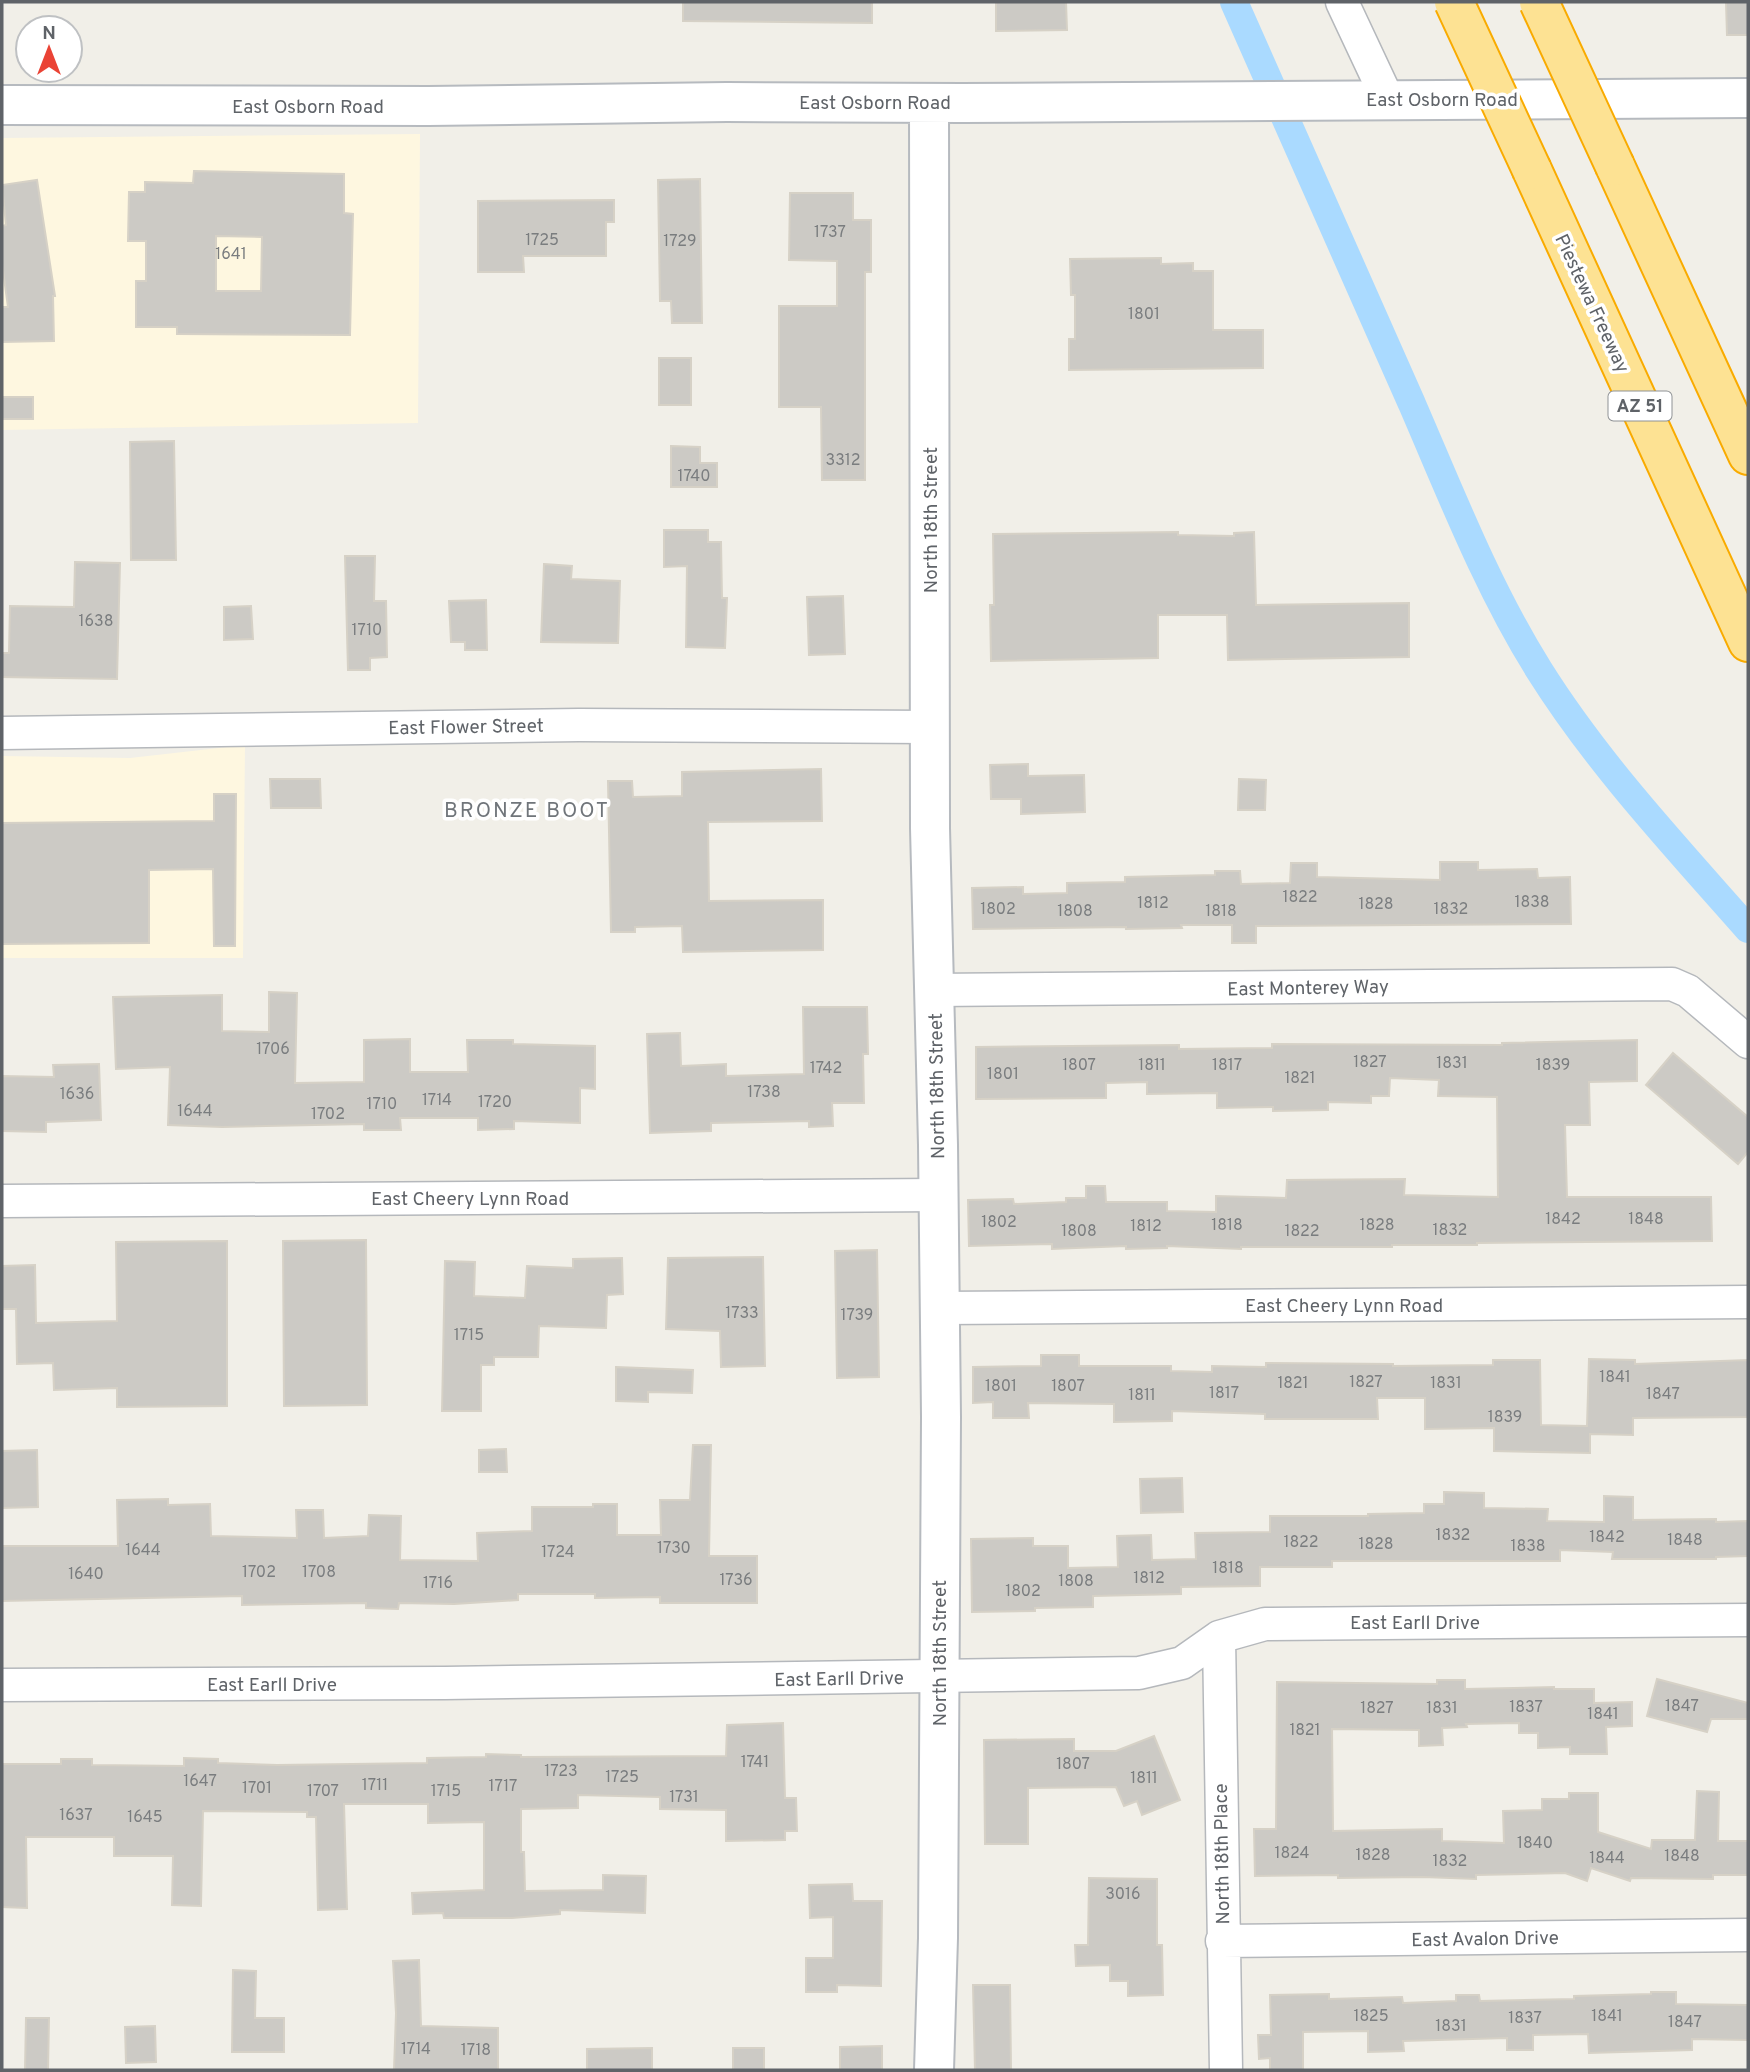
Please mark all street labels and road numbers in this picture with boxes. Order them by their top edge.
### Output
street label: East Osborn Road [1366,89,1518,113]
street label: East Osborn Road [799,92,951,116]
street label: East Osborn Road [232,96,384,120]
street label: Piestewa Freeway [1548,231,1634,377]
road number: AZ 51 [1608,392,1672,420]
street label: North 18th Street [920,447,944,593]
street label: East Flower Street [388,715,544,741]
street label: East Monterey Way [1227,976,1389,1002]
street label: North 18th Street [925,1013,951,1159]
street label: East Cheery Lynn Road [371,1188,569,1212]
street label: East Cheery Lynn Road [1245,1295,1443,1319]
street label: North 18th Street [929,1580,953,1726]
street label: East Earll Drive [1350,1612,1480,1636]
street label: East Earll Drive [774,1667,904,1693]
street label: East Earll Drive [207,1674,337,1698]
street label: North 18th Place [1210,1783,1236,1925]
street label: East Avalon Drive [1411,1927,1559,1953]

